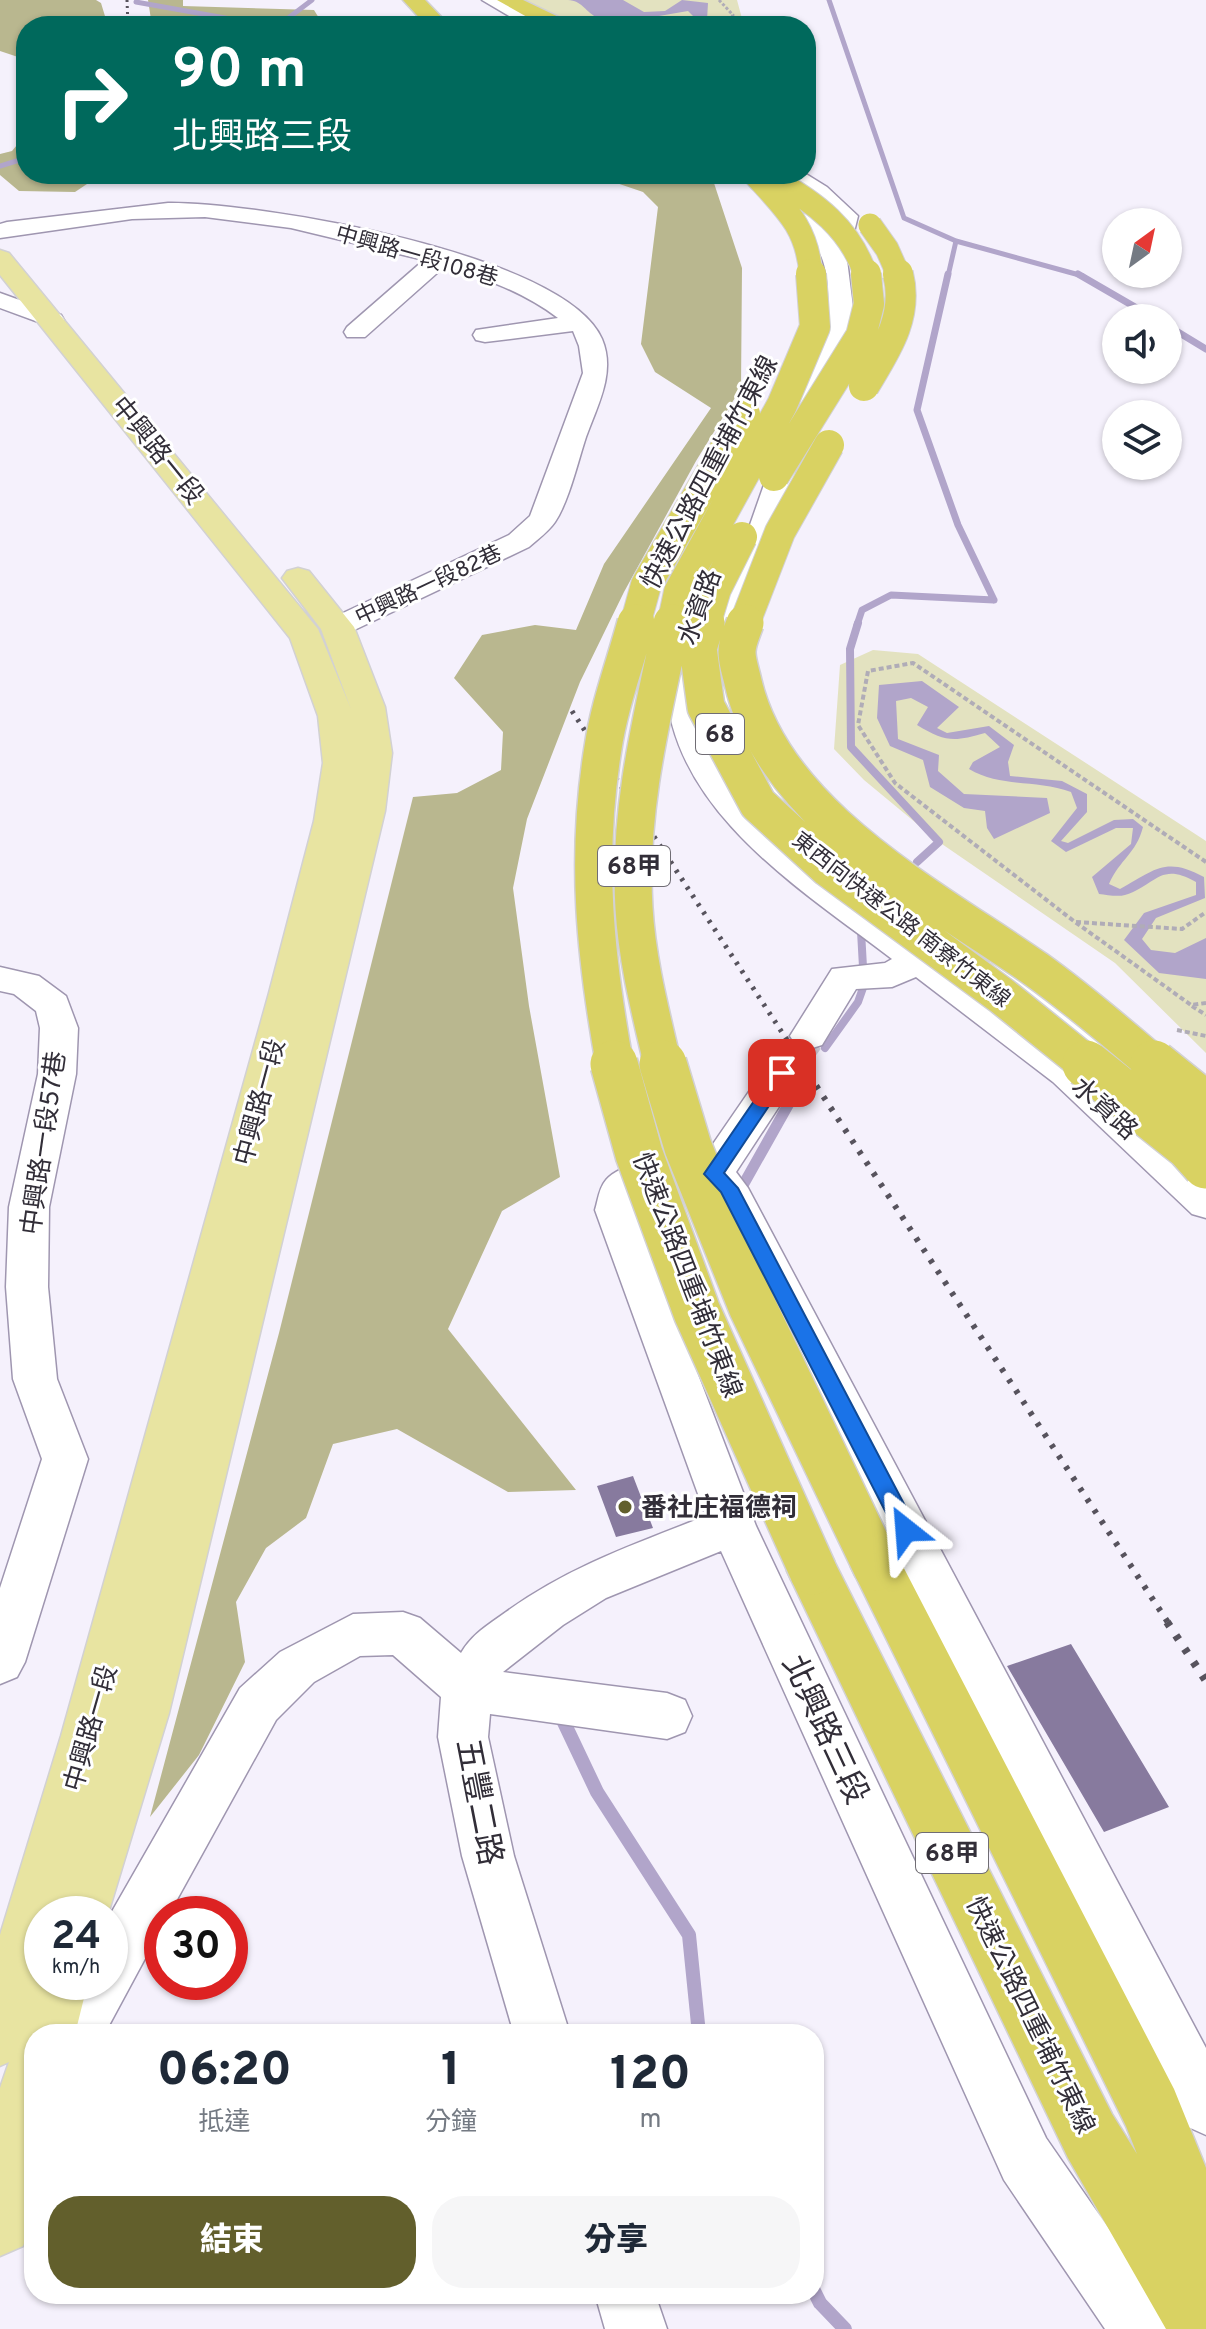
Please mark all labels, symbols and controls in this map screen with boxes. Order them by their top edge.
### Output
text: 90 m [172,37,307,107]
icon: right [40,48,144,152]
text: 北興路三段 [172,116,352,162]
north arrow [1102,208,1182,288]
map controls [1102,208,1182,480]
street label: 中興路一段108巷 [332,221,501,294]
button: sound [1102,304,1182,384]
street label: 快速公路四重埔竹東線 [636,351,787,596]
street label: 中興路一段 [102,391,210,512]
button: layers [1102,400,1182,480]
street label: 中興路一段82巷 [352,541,507,632]
street label: 水資路 [673,566,730,650]
road number: 68 [696,714,744,754]
street label: 東西向快速公路 南寮竹東線 [786,827,1015,1014]
road number: 68甲 [598,846,670,886]
street label: 中興路一段 [229,1036,294,1170]
pin [748,1039,816,1107]
street label: 中興路一段57巷 [16,1049,75,1237]
icon: arrive [760,1051,804,1095]
street label: 水資路 [1063,1071,1143,1148]
street label: 快速公路四重埔竹東線 [624,1149,748,1403]
position arrow [864,1488,948,1572]
place label: 番社庄福德祠 [641,1493,797,1526]
marker: 番社庄福德祠 [616,1498,634,1516]
street label: 北興路三段 [771,1649,875,1811]
street label: 中興路一段 [59,1662,126,1796]
street label: 五豐二路 [445,1736,509,1869]
road number: 68甲 [916,1833,988,1873]
street label: 快速公路四重埔竹東線 [957,1892,1101,2140]
speed limit sign: 30 [144,1896,248,2000]
text: 24 [51,1913,101,1963]
text: km/h [52,1955,100,1981]
text: 06:20 [157,2042,292,2102]
text: 1 [441,2042,461,2102]
text: 120 [610,2046,691,2106]
text: m [639,2104,661,2137]
text: 抵達 [198,2107,250,2140]
text: 分鐘 [425,2107,477,2140]
button: 結束 [48,2196,416,2288]
button: 分享 [432,2196,800,2288]

